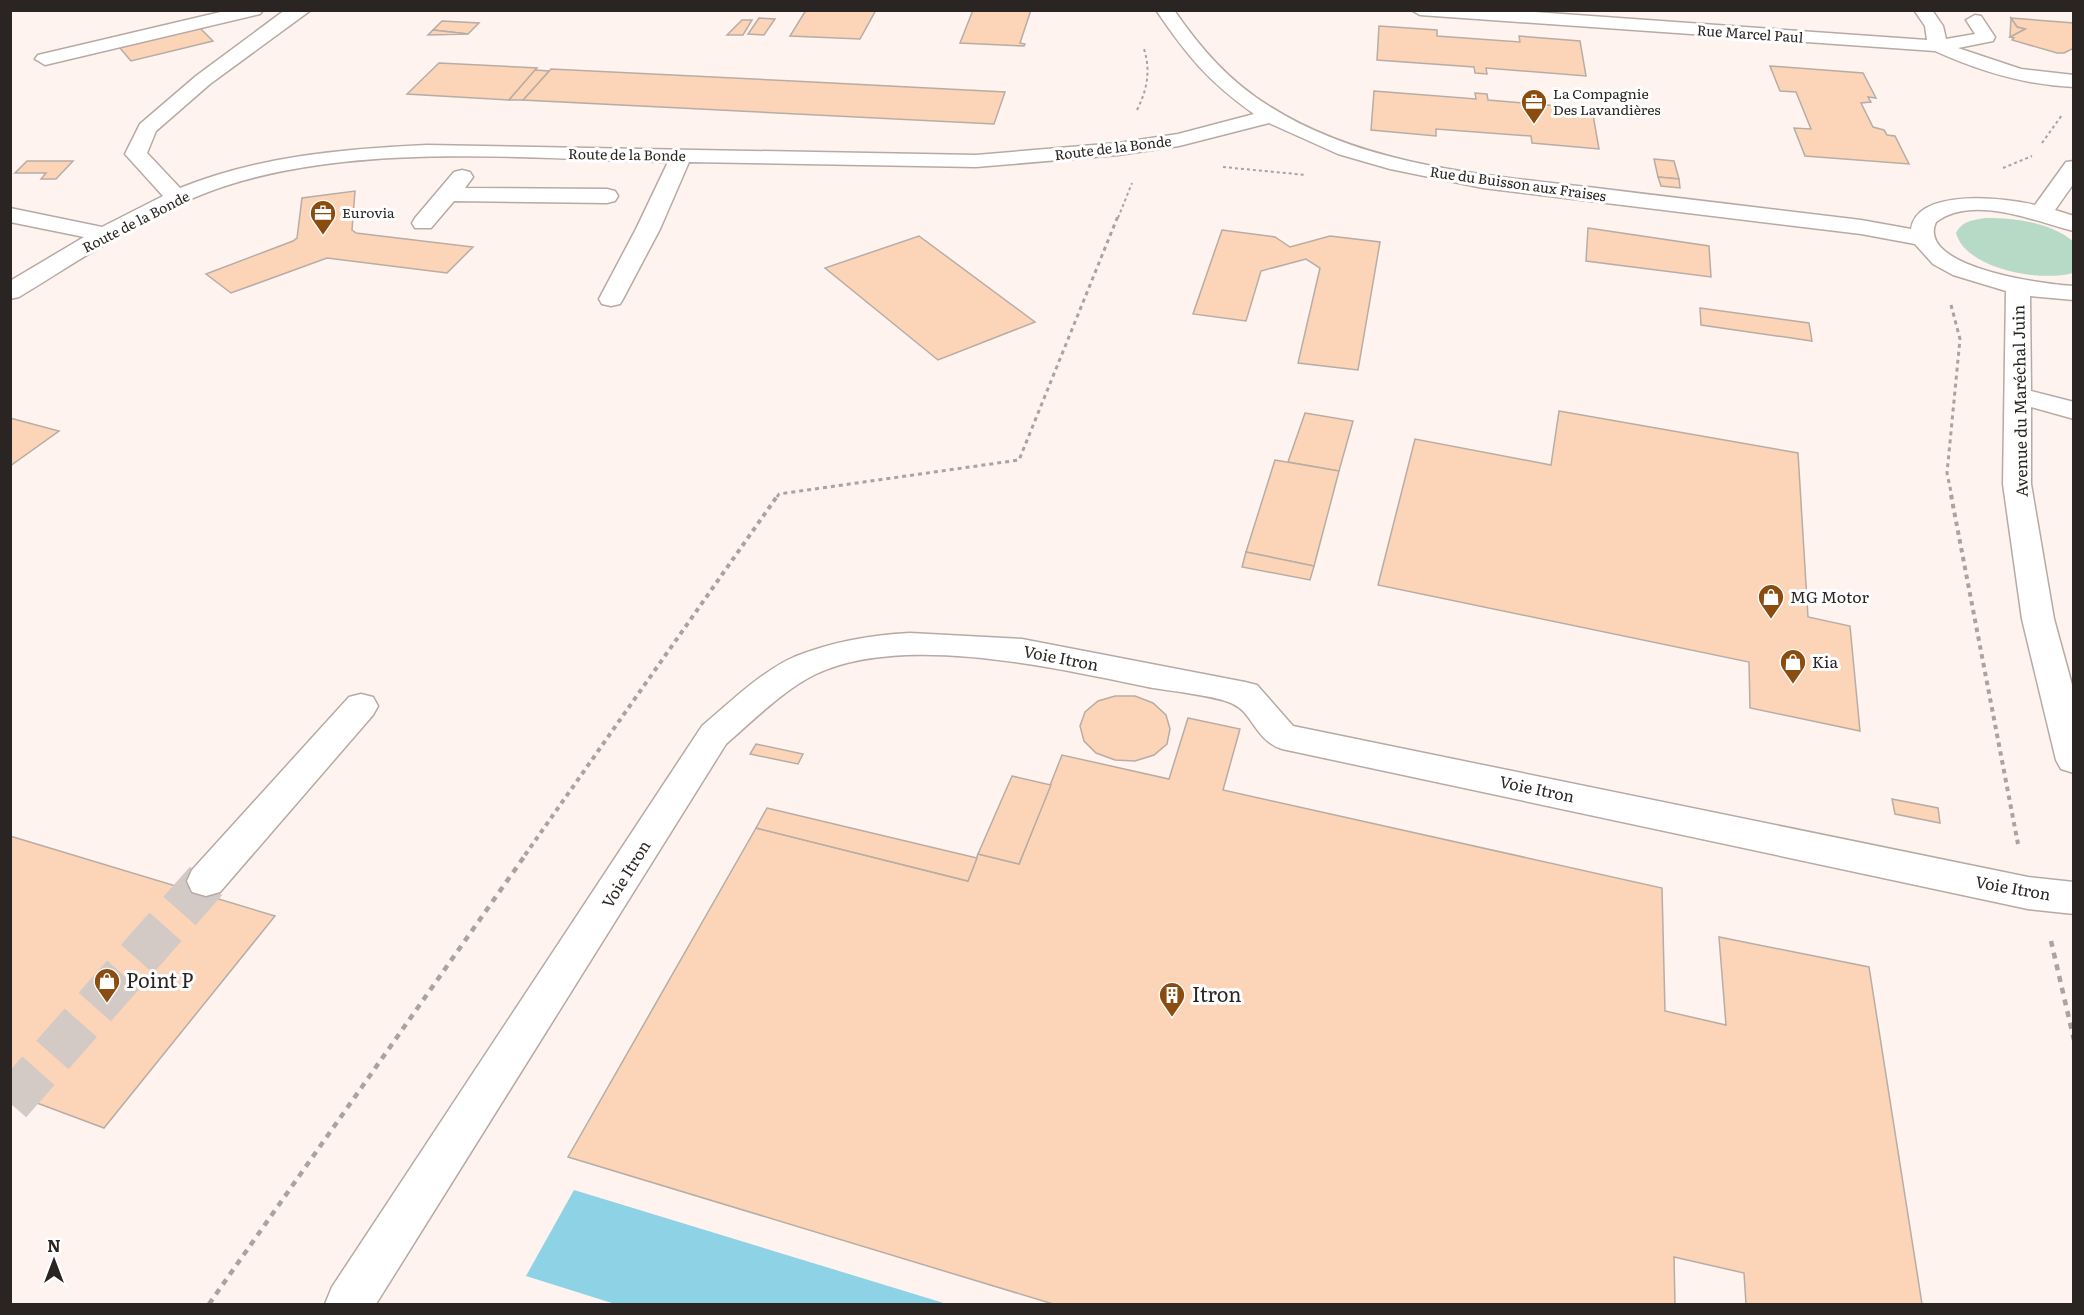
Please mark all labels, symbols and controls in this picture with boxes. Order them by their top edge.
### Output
street label: Rue Marcel Paul [1696,19,1804,47]
place label: La Compagnie Des Lavandières [1553,83,1661,119]
office icon: La Compagnie Des Lavandières [1519,87,1549,125]
street label: Route de la Bonde [1053,130,1173,164]
street label: Route de la Bonde [568,143,686,165]
street label: Rue du Buisson aux Fraises [1429,161,1608,205]
street label: Route de la Bonde [79,185,193,257]
office icon: Eurovia [308,198,338,236]
place label: Eurovia [342,202,395,222]
street label: Avenue du Maréchal Juin [2005,304,2033,497]
shop icon: MG Motor [1756,582,1786,620]
place label: MG Motor [1790,584,1870,608]
street label: Voie Itron [1022,638,1101,676]
shop icon: Kia [1778,647,1808,685]
place label: Kia [1812,649,1838,673]
street label: Voie Itron [1498,768,1577,808]
street label: Voie Itron [595,835,656,912]
street label: Voie Itron [1974,869,2053,906]
place label: Point P [126,964,193,994]
shop icon: Point P [92,966,122,1004]
place label: Itron [1192,978,1241,1008]
building icon: Itron [1157,980,1187,1018]
north arrow [24,1231,84,1291]
text: N [47,1233,61,1257]

